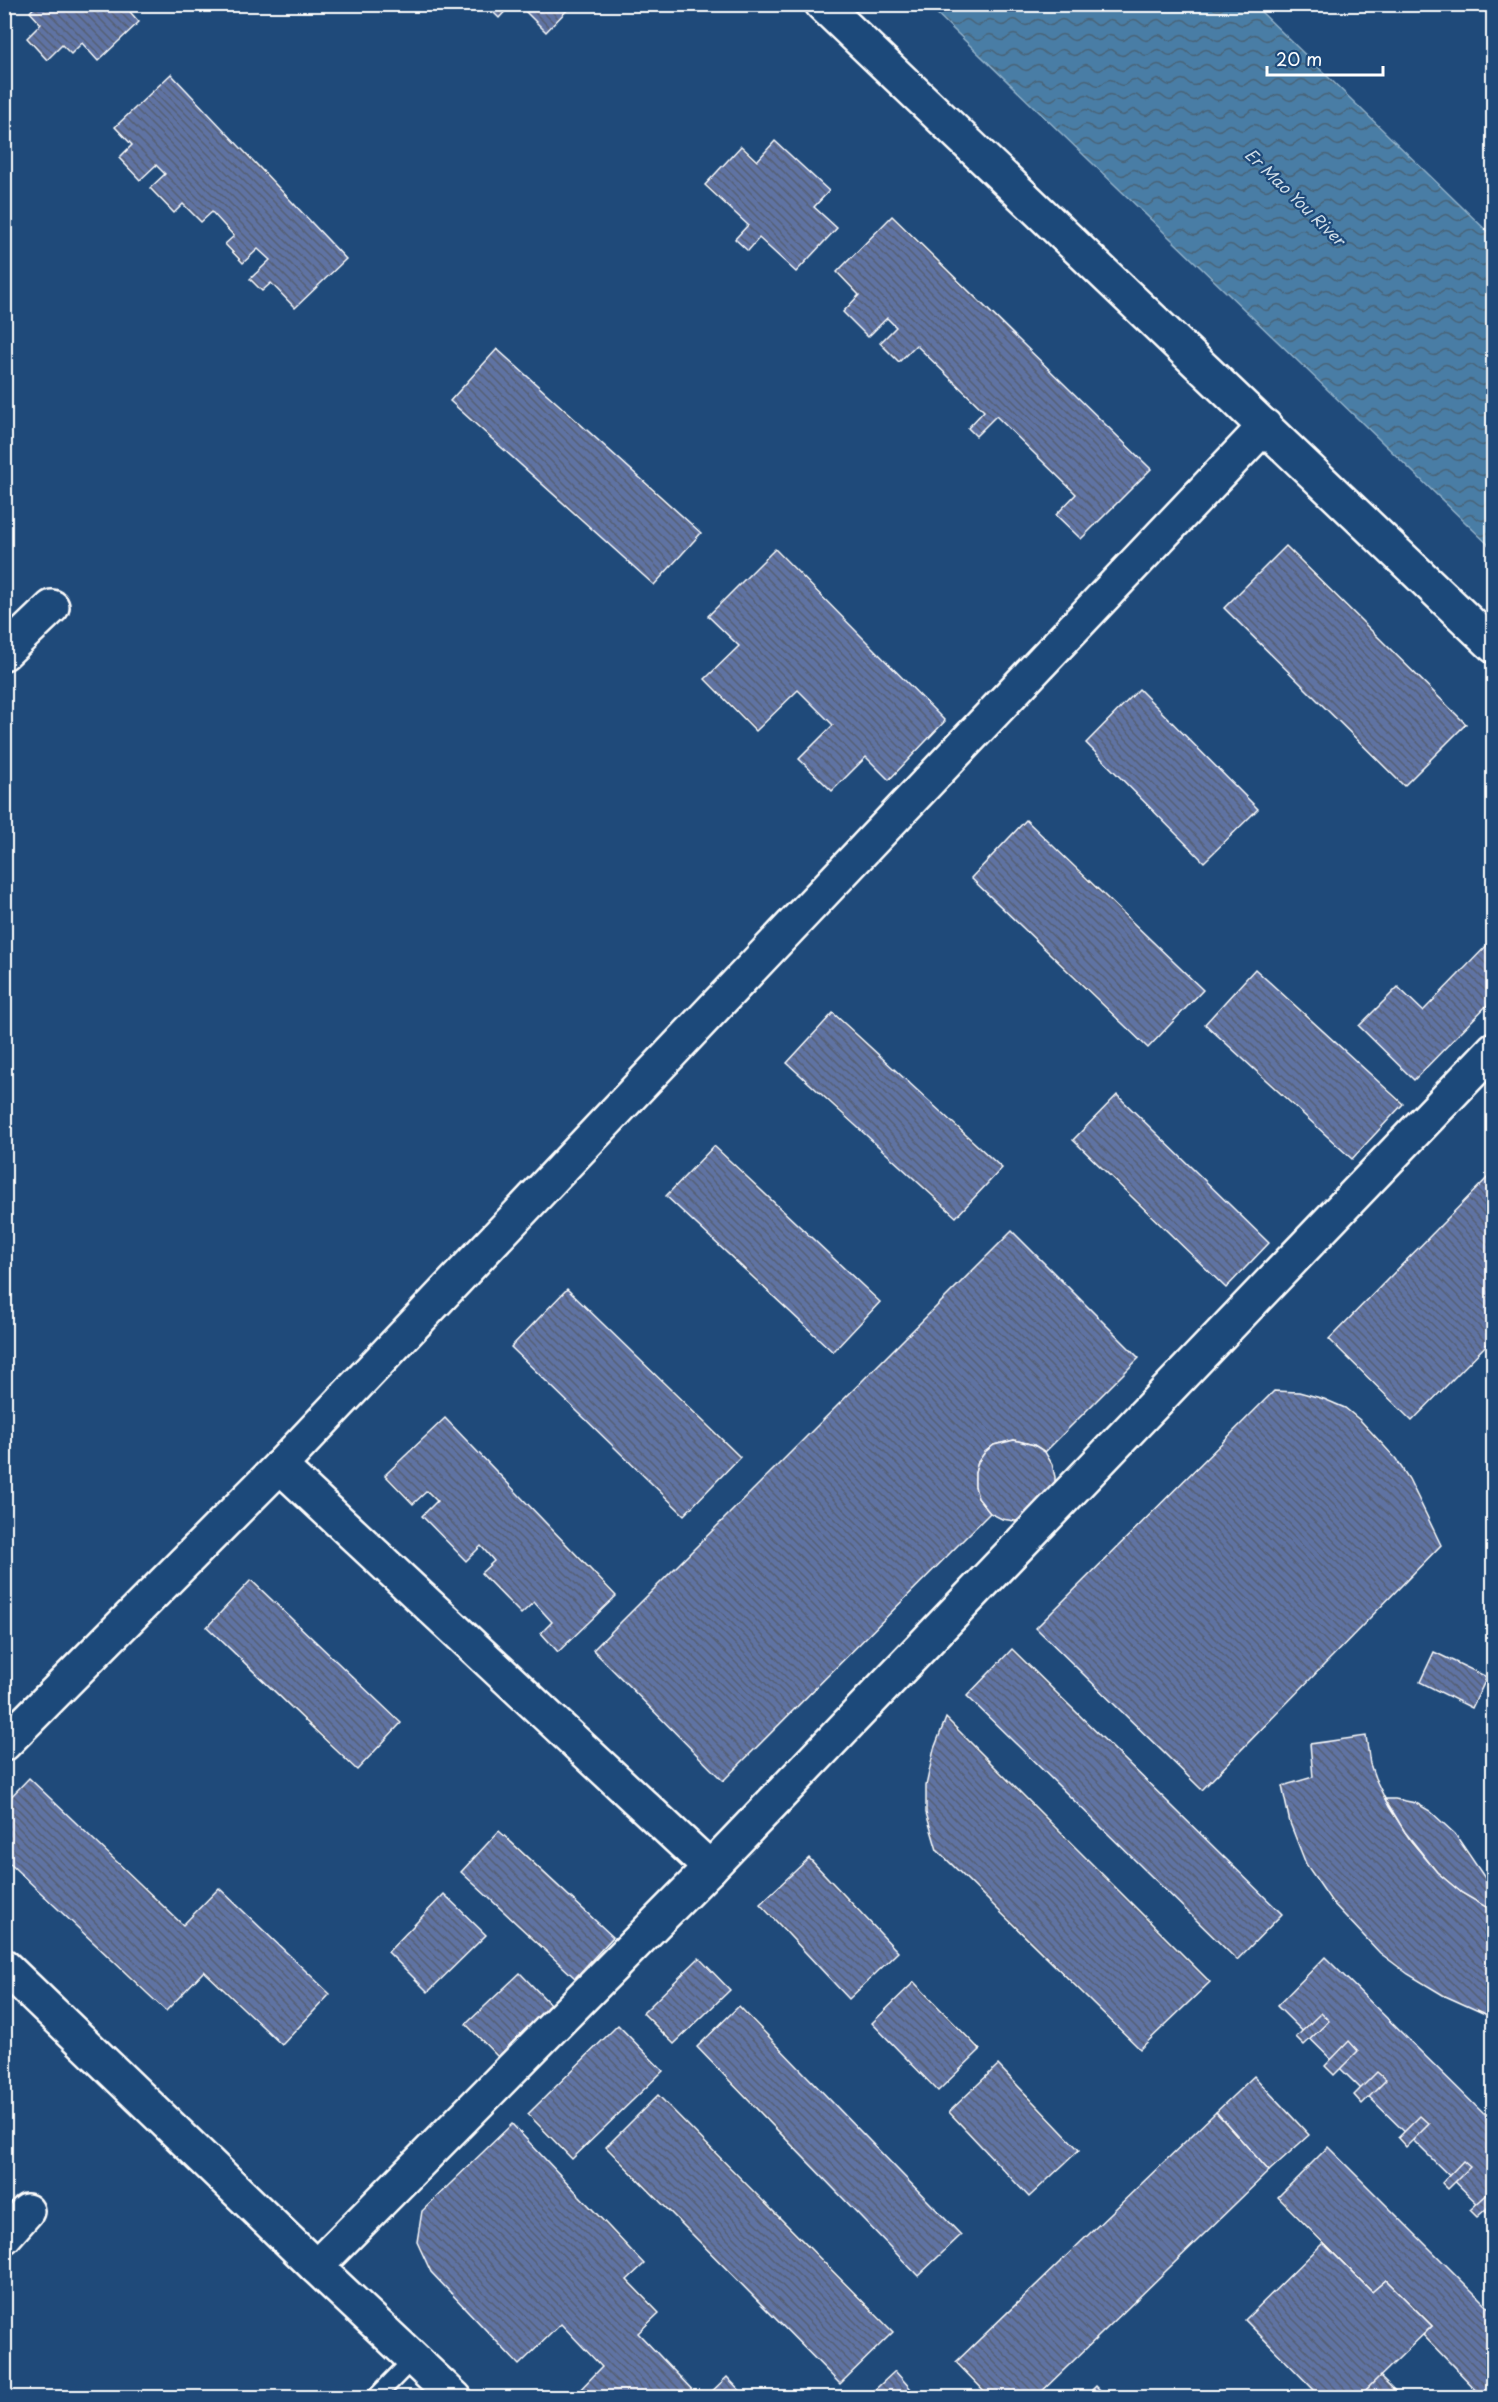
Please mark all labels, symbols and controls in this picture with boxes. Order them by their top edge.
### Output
scale bar [1267,39,1382,77]
text: 20 m [1276,45,1322,72]
water label: Er Mao You River [1240,142,1353,252]

